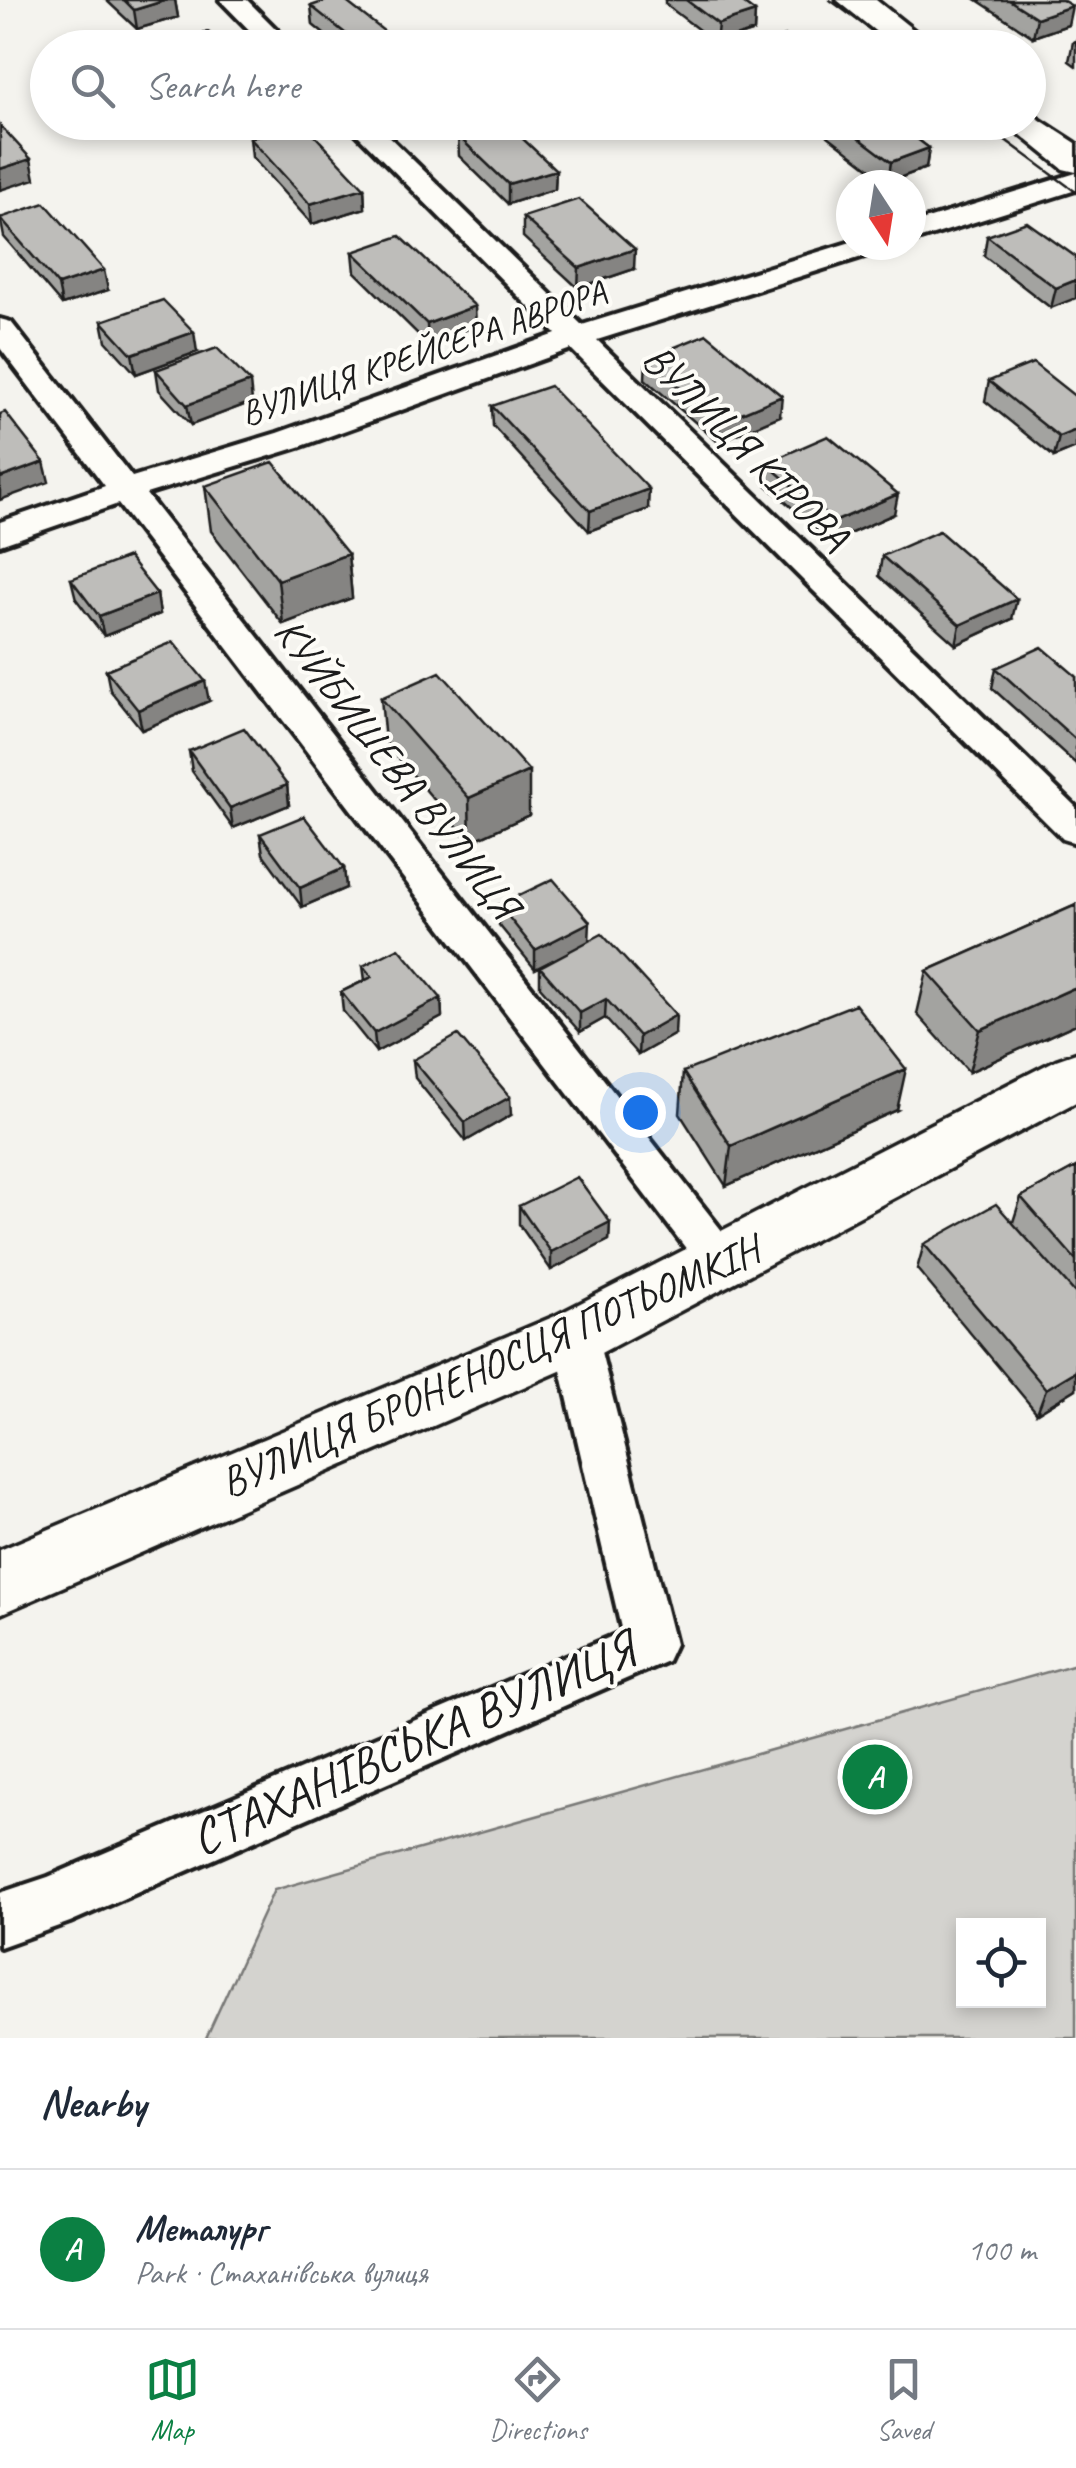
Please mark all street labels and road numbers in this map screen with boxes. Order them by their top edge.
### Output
street label: ВУЛИЦЯ КРЕЙСЕРА АВРОРА [235,268,613,436]
street label: ВУЛИЦЯ КІРОВА [631,332,861,562]
street label: КУЙБИШЕВА ВУЛИЦЯ [263,607,534,934]
street label: ВУЛИЦЯ БРОНЕНОСЦЯ ПОТЬОМКІН [212,1221,773,1509]
street label: СТАХАНІВСЬКА ВУЛИЦЯ [181,1614,651,1870]

